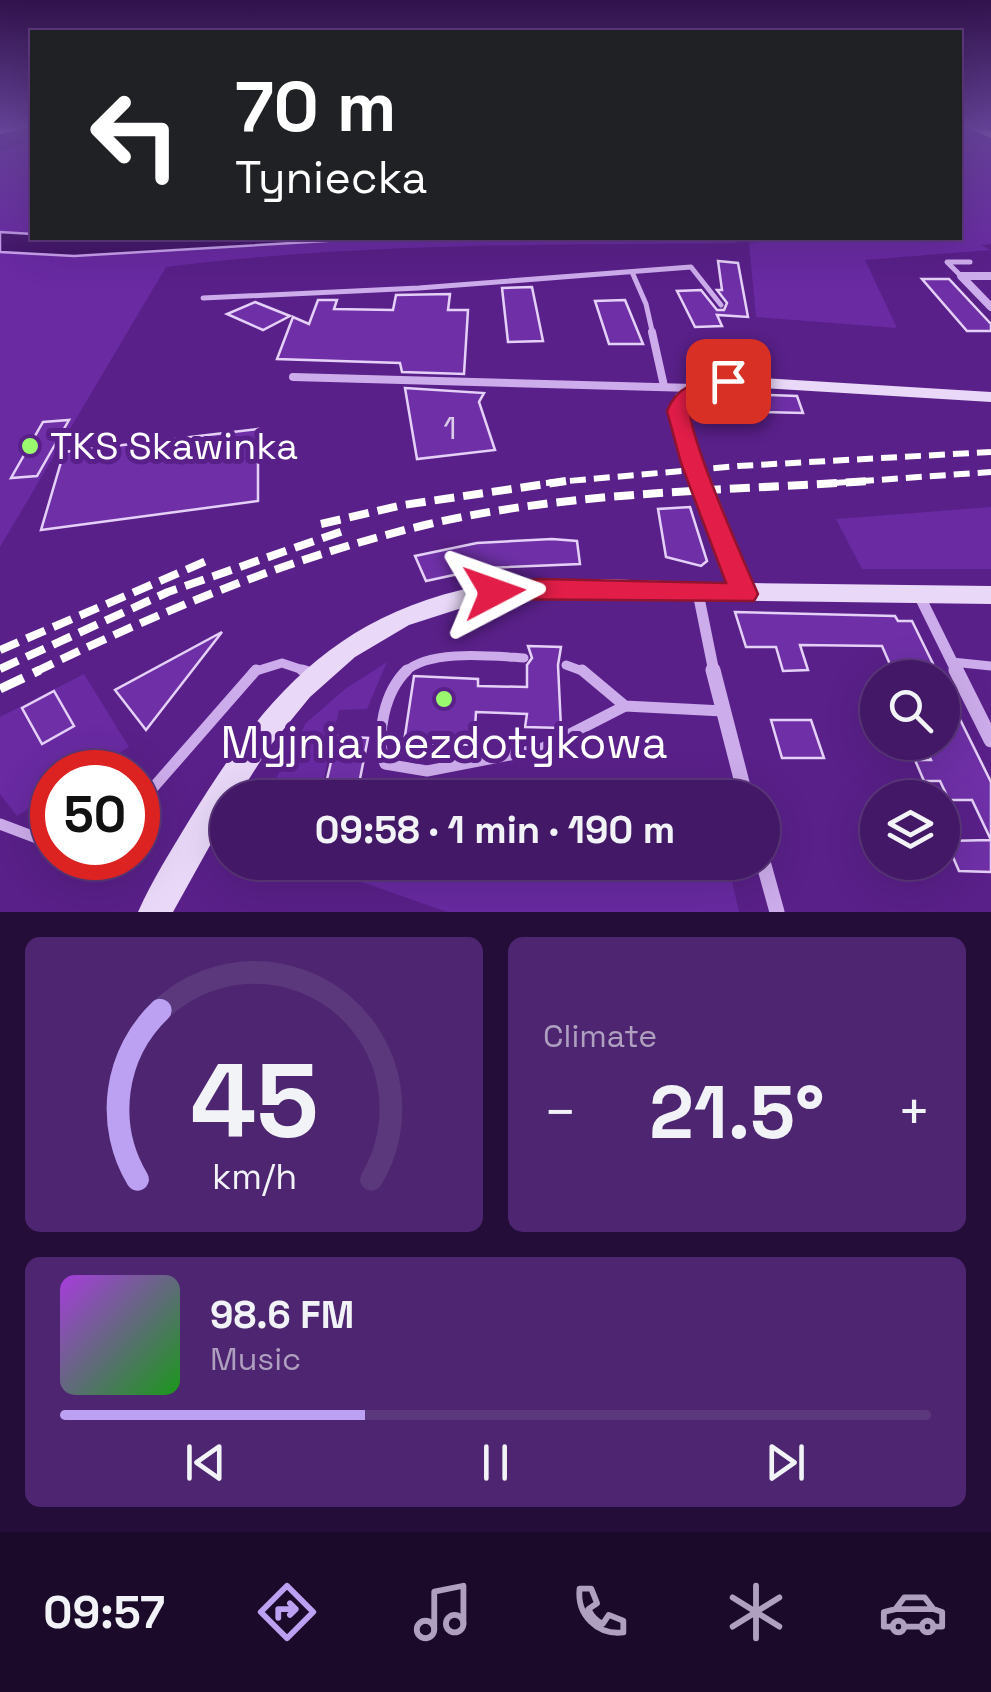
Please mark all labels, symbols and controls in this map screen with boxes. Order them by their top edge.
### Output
text: 70 m [235,62,396,151]
icon: left [70,70,200,200]
text: Tyniecka [235,149,427,206]
pin [686,339,771,424]
icon: arrive [701,354,756,409]
house number: 1 [443,408,457,448]
place label: TKS Skawinka [50,422,298,470]
marker: TKS Skawinka [19,435,41,457]
position arrow [442,540,546,644]
map controls [860,660,960,880]
button: search [860,660,960,760]
marker: Myjnia bezdotykowa [433,688,455,710]
place label: Myjnia bezdotykowa [220,714,668,771]
speed limit sign: 50 [30,750,160,880]
button: layers [860,780,960,880]
text: 09:58 · 1 min · 190 m [315,806,675,854]
text: Climate [543,1016,657,1056]
text: 45 [190,1035,318,1167]
text: 21.5° [649,1064,825,1160]
text: − [543,1077,577,1147]
text: + [897,1077,931,1147]
text: km/h [211,1154,297,1199]
text: 98.6 FM [210,1291,354,1339]
text: Music [210,1339,301,1379]
icon: previous [178,1435,233,1490]
icon: pause [468,1435,523,1490]
icon: next [758,1435,813,1490]
icon: directions [252,1577,322,1647]
icon: music [408,1577,478,1647]
icon: phone [565,1577,635,1647]
icon: climate [721,1577,791,1647]
icon: car [878,1577,948,1647]
text: 09:57 [43,1584,165,1641]

